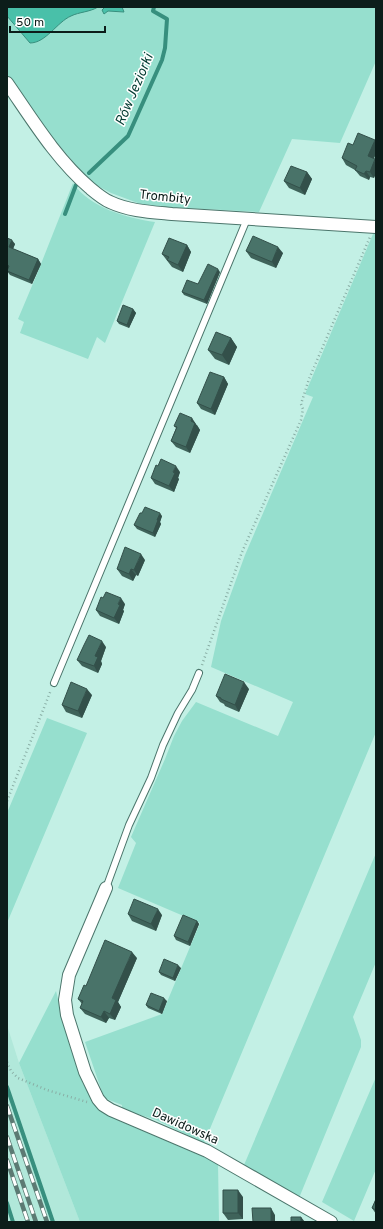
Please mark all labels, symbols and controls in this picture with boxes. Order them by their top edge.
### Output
scale bar [10,8,105,34]
text: 50 m [16,15,44,31]
water label: Rów Jeziorki [112,50,158,129]
street label: Trombity [139,187,192,209]
street label: Dawidowska [149,1105,221,1149]

